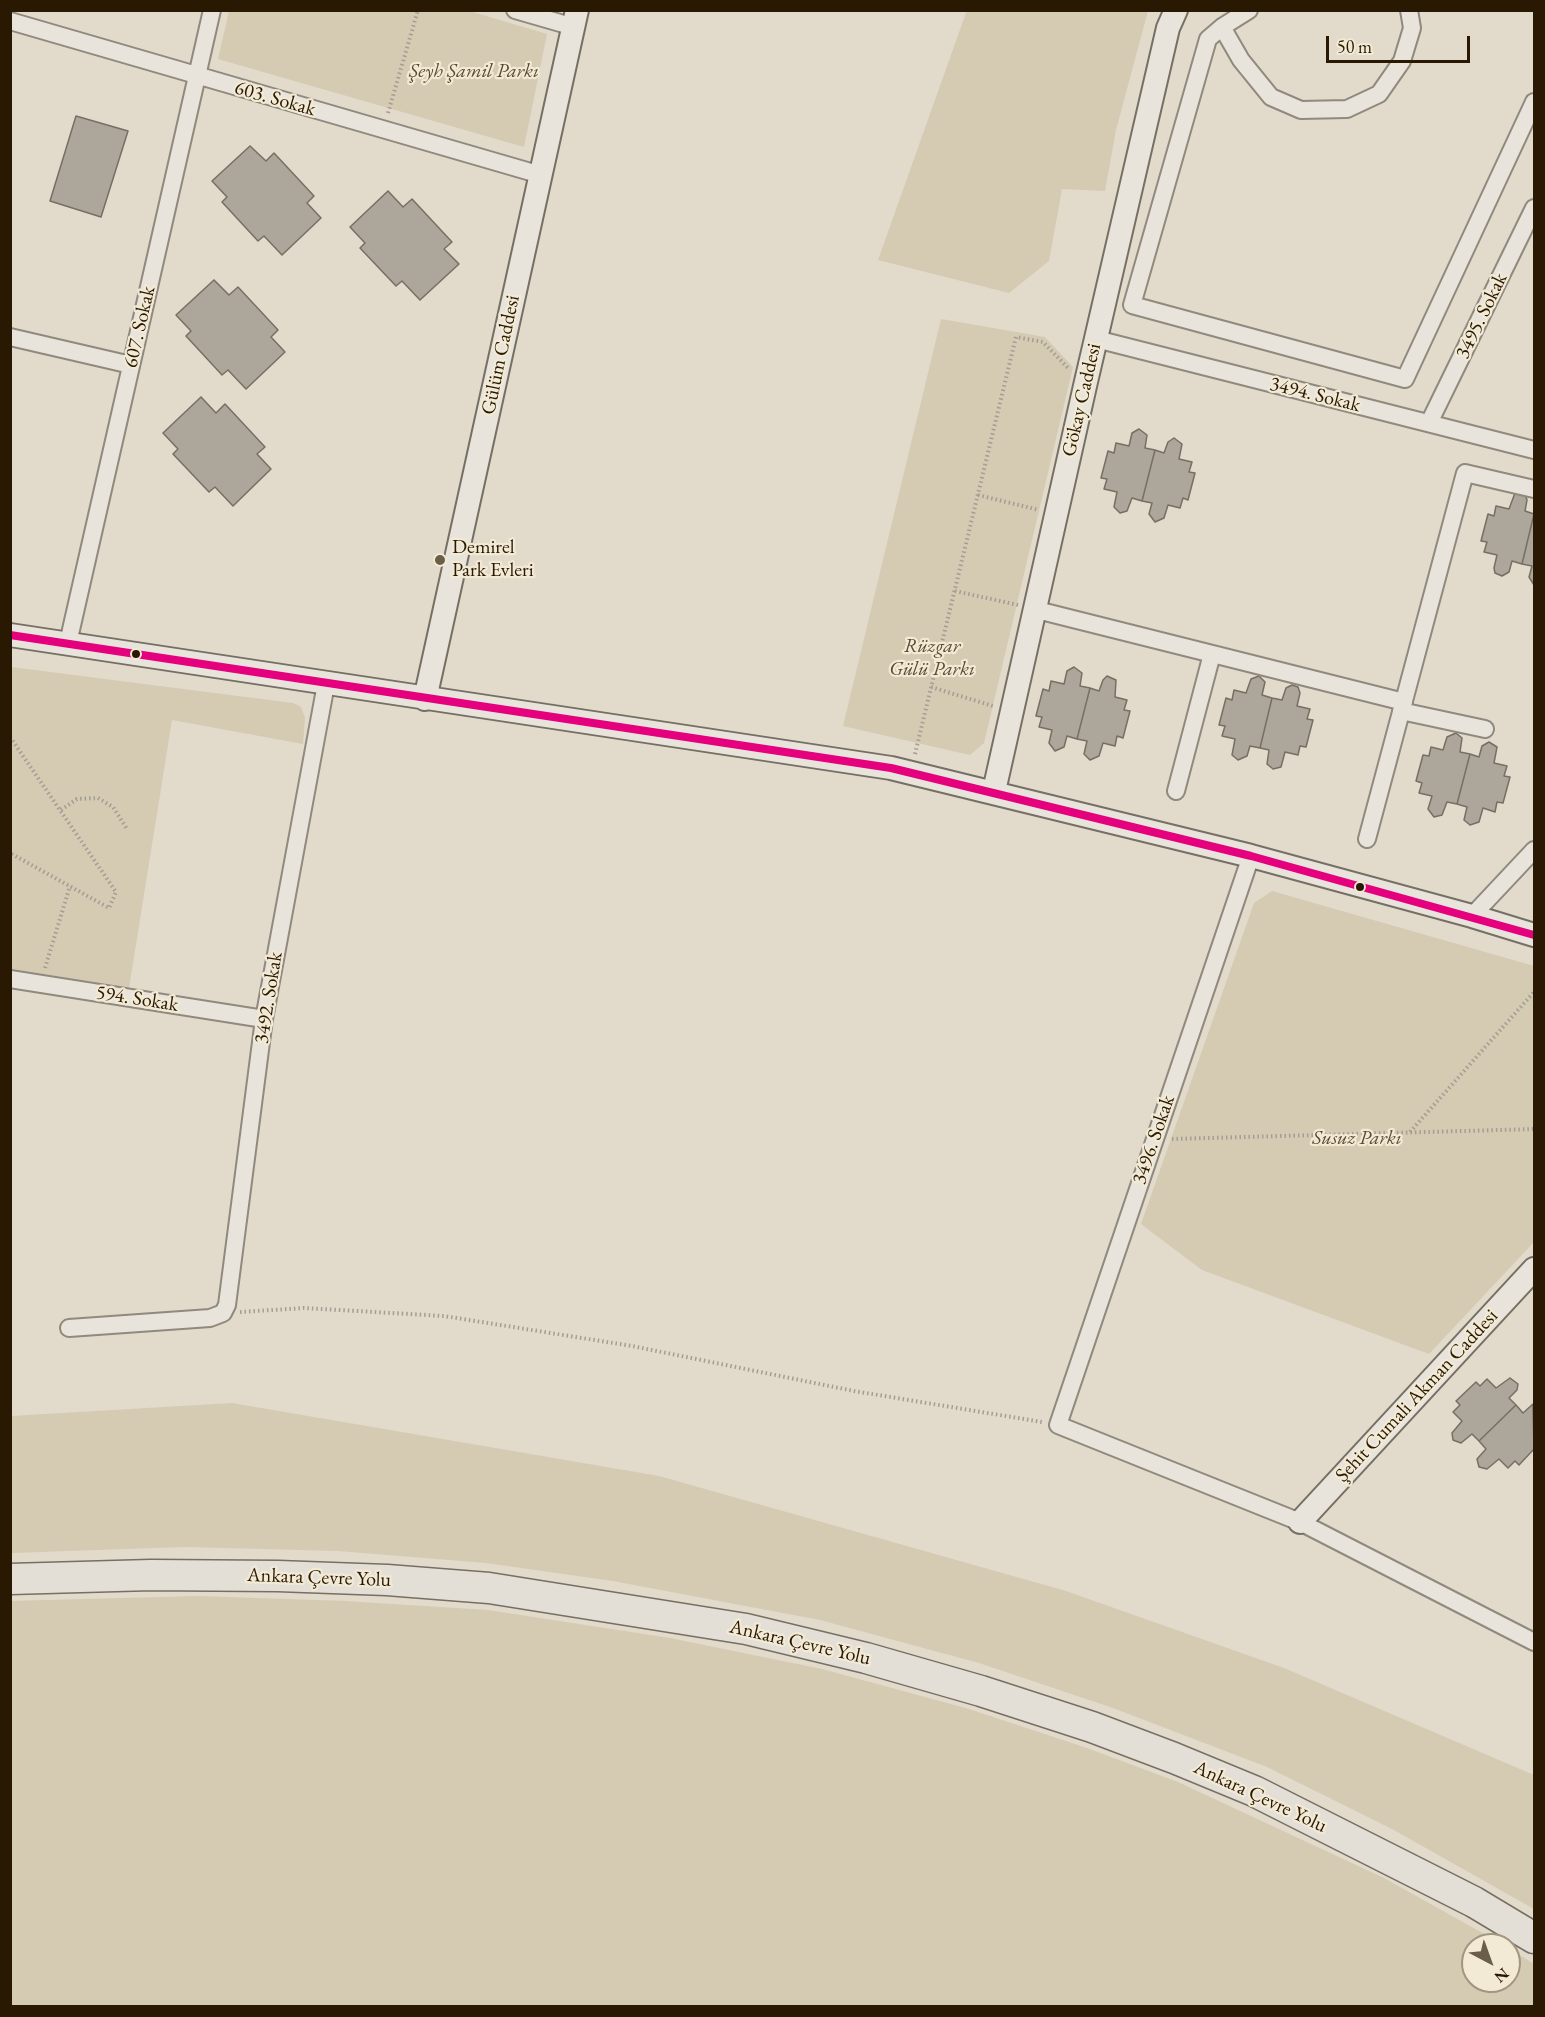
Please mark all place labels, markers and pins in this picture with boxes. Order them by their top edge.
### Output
place label: Demirel Park Evleri [452,536,534,583]
marker: Demirel Park Evleri [433,553,447,567]
unlabelled marker [130,648,142,660]
unlabelled marker [1354,881,1366,893]

